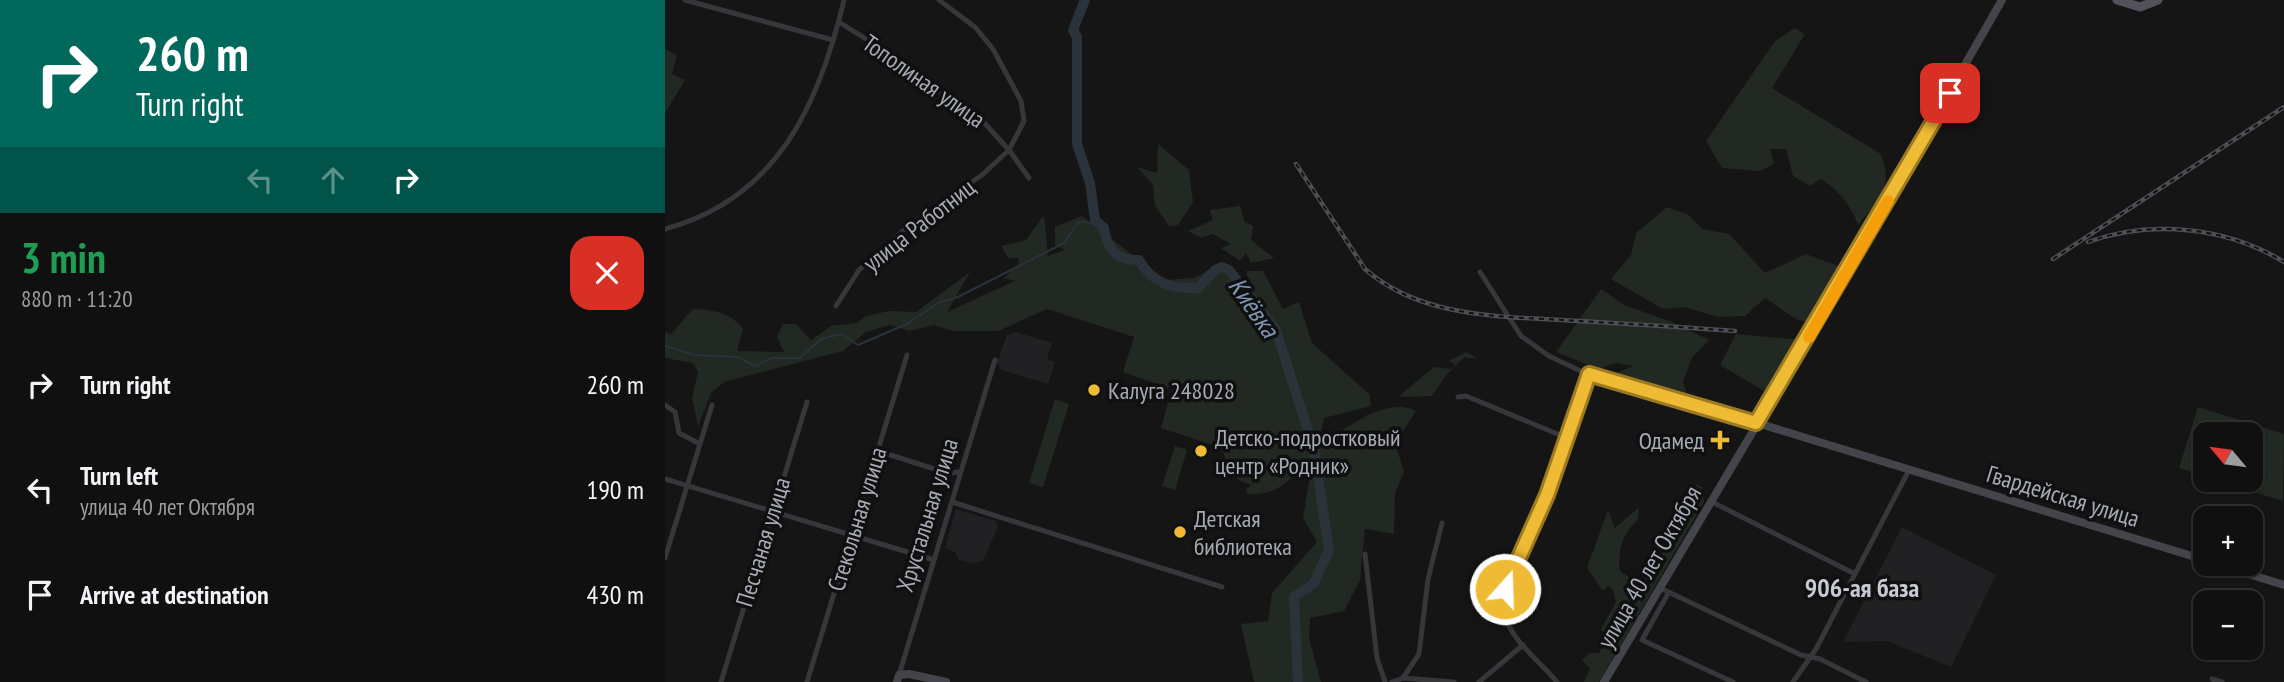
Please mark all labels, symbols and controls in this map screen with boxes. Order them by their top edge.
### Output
text: 260 m [136,21,249,85]
street label: Тополиная улица [856,27,992,135]
icon: right [21,28,112,119]
pin [1920,63,1980,123]
icon: arrive [1931,74,1969,112]
text: Turn right [136,83,244,125]
icon: left [241,161,279,199]
icon: ahead [314,161,352,199]
icon: right [387,161,425,199]
street label: улица Работниц [857,171,982,278]
text: 3 min [21,230,106,285]
button: close [570,236,644,310]
water label: Киёвка [1222,271,1287,345]
text: 880 m · 11:20 [21,284,133,313]
icon: right [21,366,59,404]
text: Turn right [80,368,171,401]
text: 260 m [586,368,644,401]
place label: Калуга 248028 [1108,375,1235,406]
marker: Калуга 248028 [1086,382,1102,398]
place label: Детско-подростковый центр «Родник» [1215,422,1401,481]
north arrow [2193,422,2263,492]
map controls [2193,422,2263,660]
place label: Одамед [1639,425,1704,456]
marker: Одамед [1710,430,1730,450]
street label: Хрустальная улица [889,434,965,596]
street label: Стекольная улица [820,443,894,595]
marker: Детско-подростковый центр «Родник» [1193,443,1209,459]
street label: Гвардейская улица [1983,458,2143,534]
text: Turn left [80,459,158,492]
icon: left [21,471,59,509]
text: 190 m [586,473,644,506]
street label: Песчаная улица [729,474,797,610]
street label: улица 40 лет Октября [1590,480,1708,654]
text: улица 40 лет Октября [80,492,255,521]
place label: Детская библиотека [1194,503,1292,562]
button: + [2193,506,2263,576]
marker: Детская библиотека [1172,524,1188,540]
position arrow [1468,552,1542,626]
district label: 906-ая база [1805,571,1919,604]
icon: arrive [21,576,59,614]
text: Arrive at destination [80,578,269,611]
text: 430 m [586,578,644,611]
button: − [2193,590,2263,660]

